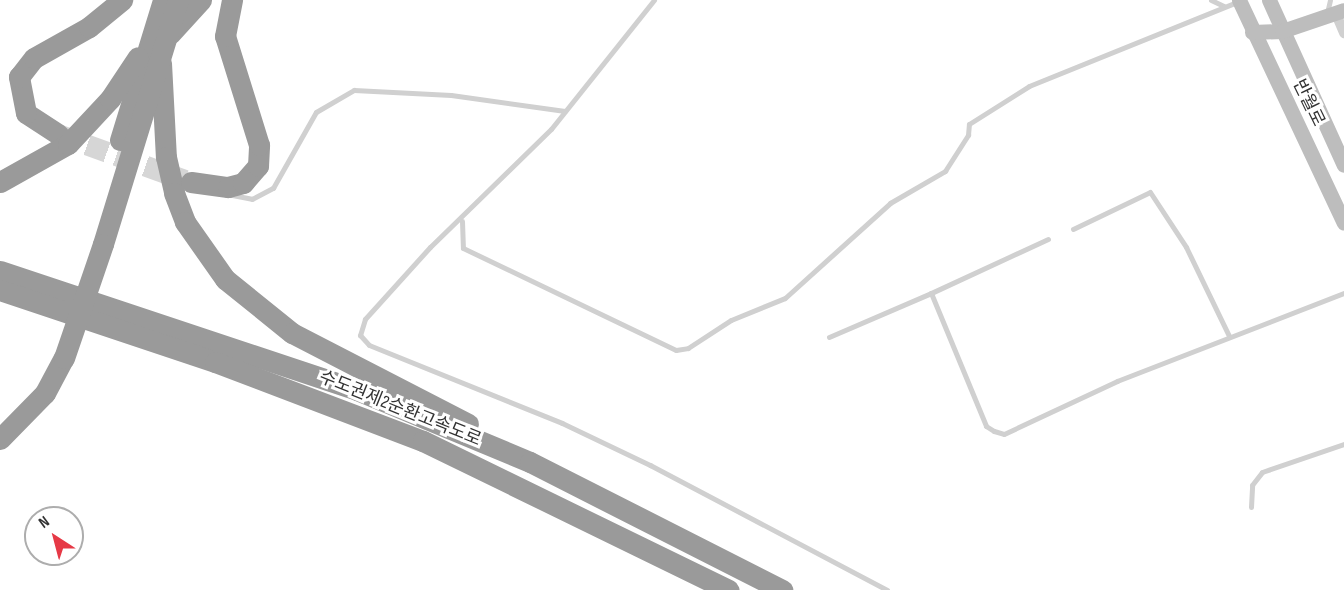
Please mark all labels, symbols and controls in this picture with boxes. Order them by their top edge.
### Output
street label: 반월로 [1287,76,1329,130]
street label: 수도권제2순환고속도로 [316,367,484,451]
north arrow [24,506,84,566]
text: N [35,512,53,533]

